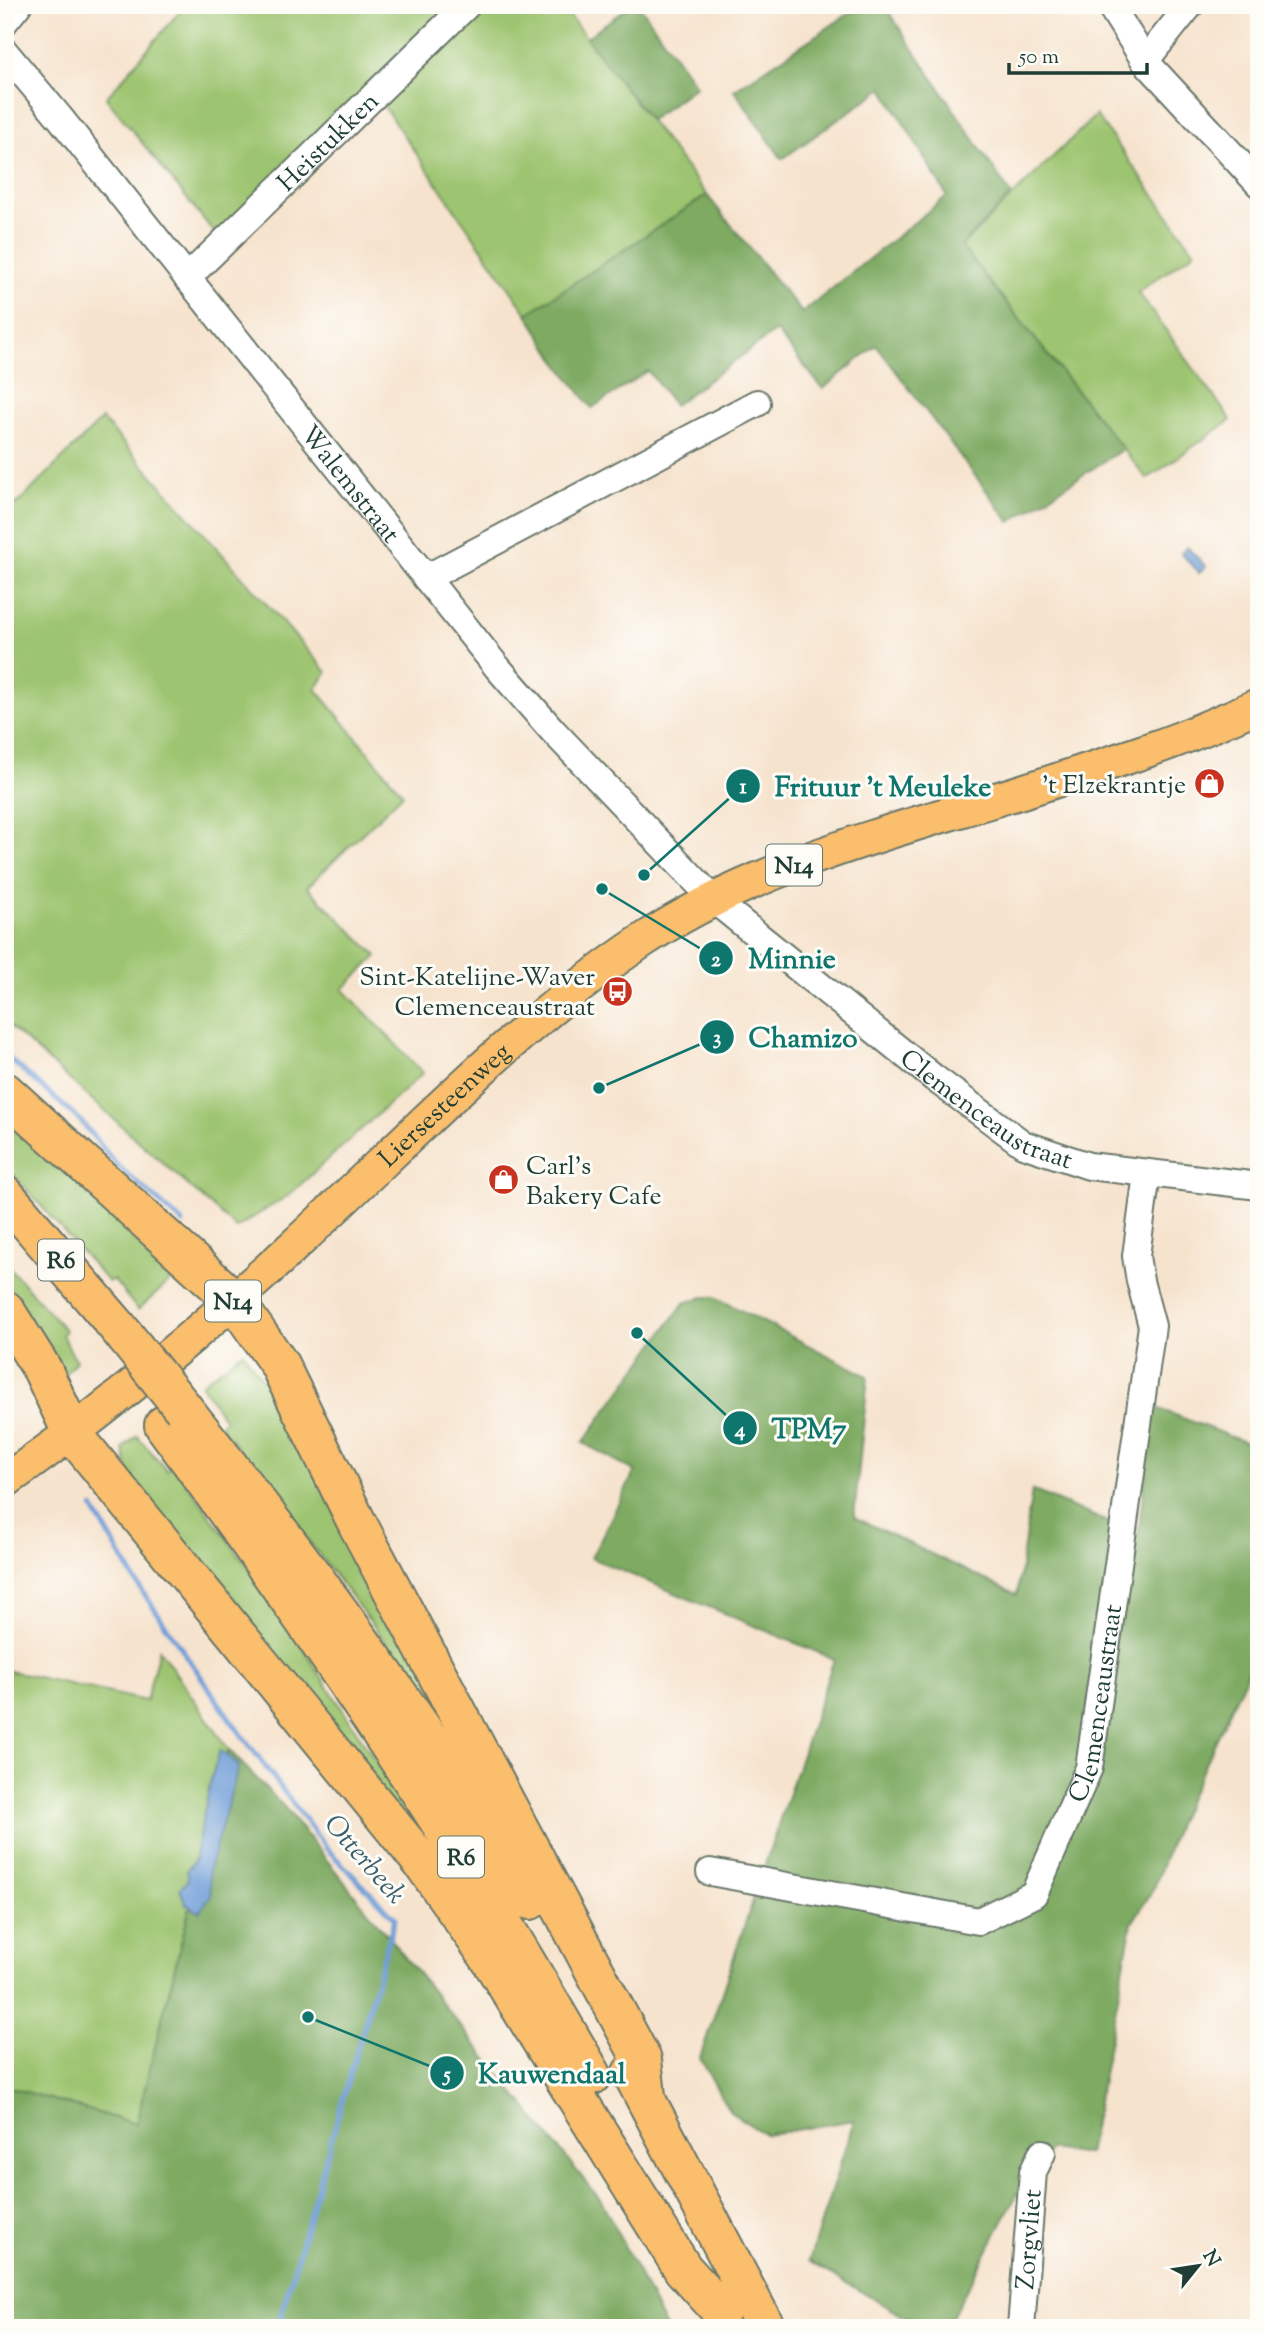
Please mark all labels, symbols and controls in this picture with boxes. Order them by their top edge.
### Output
scale bar [1009,32,1147,76]
text: 50 m [1018,43,1059,73]
street label: Heistukken [270,84,388,201]
street label: Walemstraat [290,418,408,552]
callout: Frituur 't Meuleke [725,761,1005,810]
shop icon: 't Elzekrantje [1192,767,1226,801]
place label: 't Elzekrantje [1042,768,1186,805]
text: Frituur 't Meuleke [775,769,991,809]
text: 1 [739,773,747,803]
road number: N14 [766,844,822,886]
callout: Minnie [699,934,850,983]
text: Minnie [748,941,836,981]
text: 2 [711,946,721,976]
place label: Sint-Katelijne-Waver Clemenceaustraat [359,960,595,1027]
bus stop icon: Sint-Katelijne-Waver Clemenceaustraat [601,974,635,1008]
callout: Chamizo [700,1013,872,1062]
text: Chamizo [749,1020,857,1060]
text: 3 [713,1024,721,1054]
street label: Liersesteenweg [371,1035,520,1177]
street label: Clemenceaustraat [891,1041,1077,1180]
place label: Carl’s Bakery Cafe [526,1149,662,1216]
shop icon: Carl’s Bakery Cafe [486,1163,520,1197]
road number: R6 [38,1240,84,1280]
road number: N14 [205,1280,261,1322]
callout: TPM7 [722,1404,860,1453]
text: TPM7 [772,1411,846,1451]
text: 4 [734,1416,746,1446]
street label: Clemenceaustraat [1060,1602,1133,1809]
water label: Otterbeek [313,1806,414,1914]
road number: R6 [438,1836,484,1878]
callout: Kauwendaal [429,2049,640,2098]
text: Kauwendaal [478,2056,626,2096]
text: 5 [441,2061,451,2091]
street label: Zorgvliet [1008,2188,1053,2291]
north arrow [1162,2232,1232,2302]
text: N [1195,2245,1226,2272]

